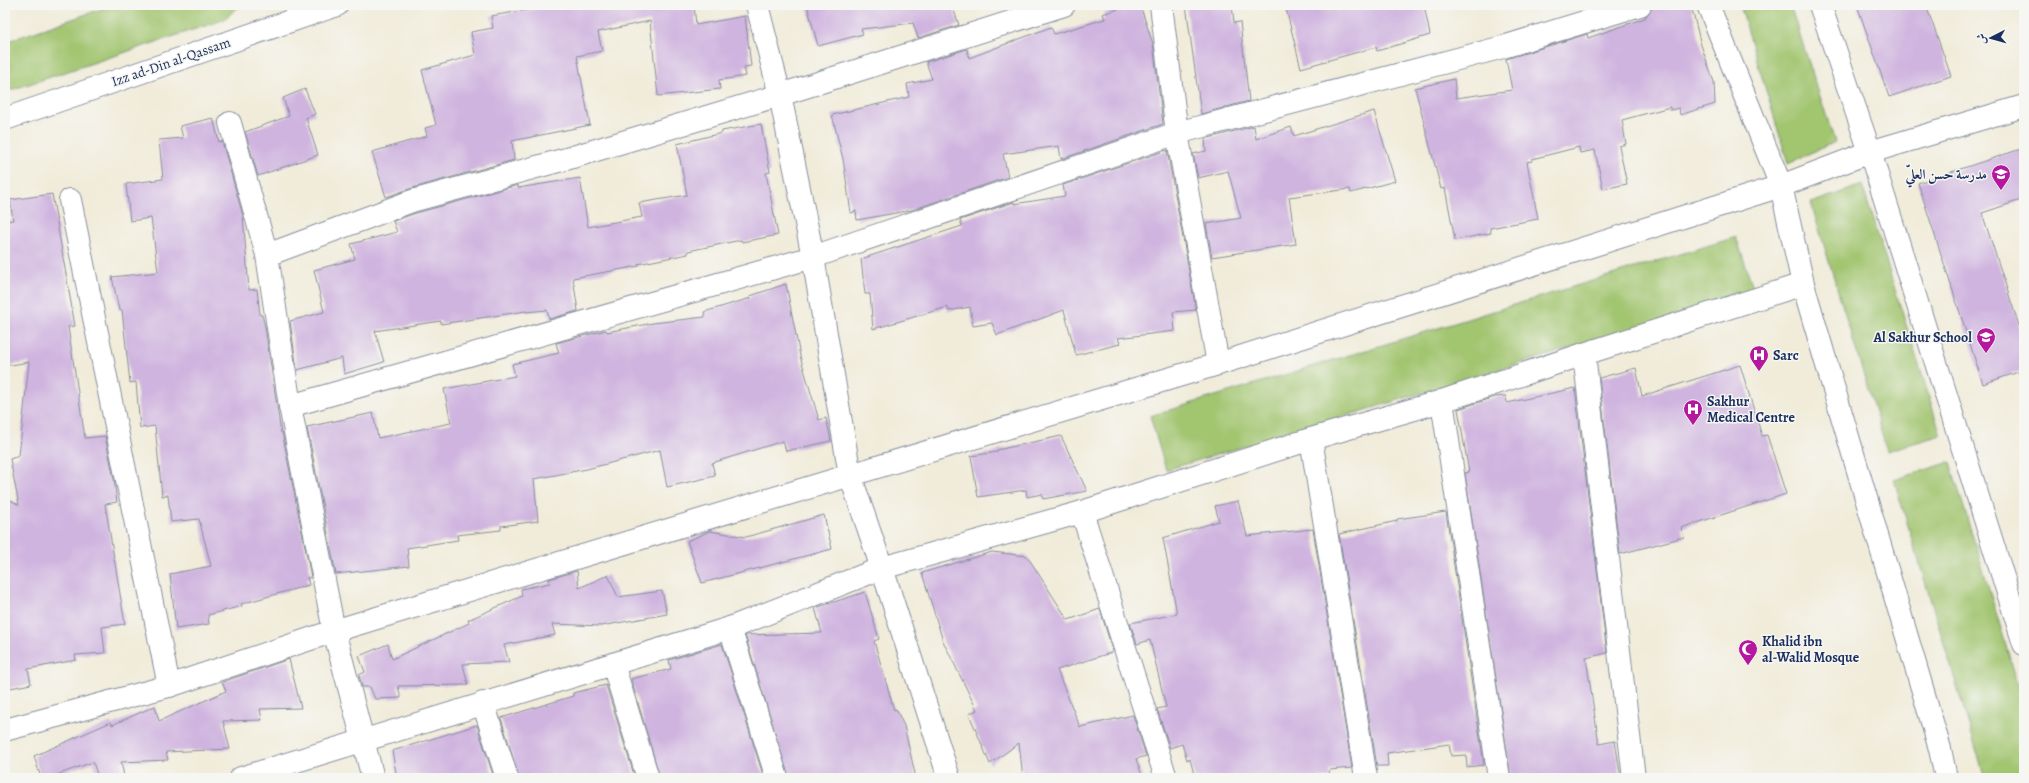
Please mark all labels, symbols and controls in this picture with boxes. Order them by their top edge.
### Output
north arrow [1971,18,2011,58]
street label: Izz ad-Din al-Qassam [109,33,233,91]
text: ش [1974,33,1990,45]
school or university icon: مدرسة حسن العليّ [1990,163,2012,191]
place label: مدرسة حسن العليّ [1905,164,1987,188]
school or university icon: Al Sakhur School [1975,326,1997,354]
place label: Al Sakhur School [1872,328,1972,347]
hospital icon: Sarc [1748,344,1770,372]
place label: Sarc [1773,346,1799,365]
place label: Sakhur Medical Centre [1707,392,1795,427]
hospital icon: Sakhur Medical Centre [1682,398,1704,426]
place label: Khalid ibn al-Walid Mosque [1762,632,1860,667]
mosque icon: Khalid ibn al-Walid Mosque [1737,638,1759,666]

